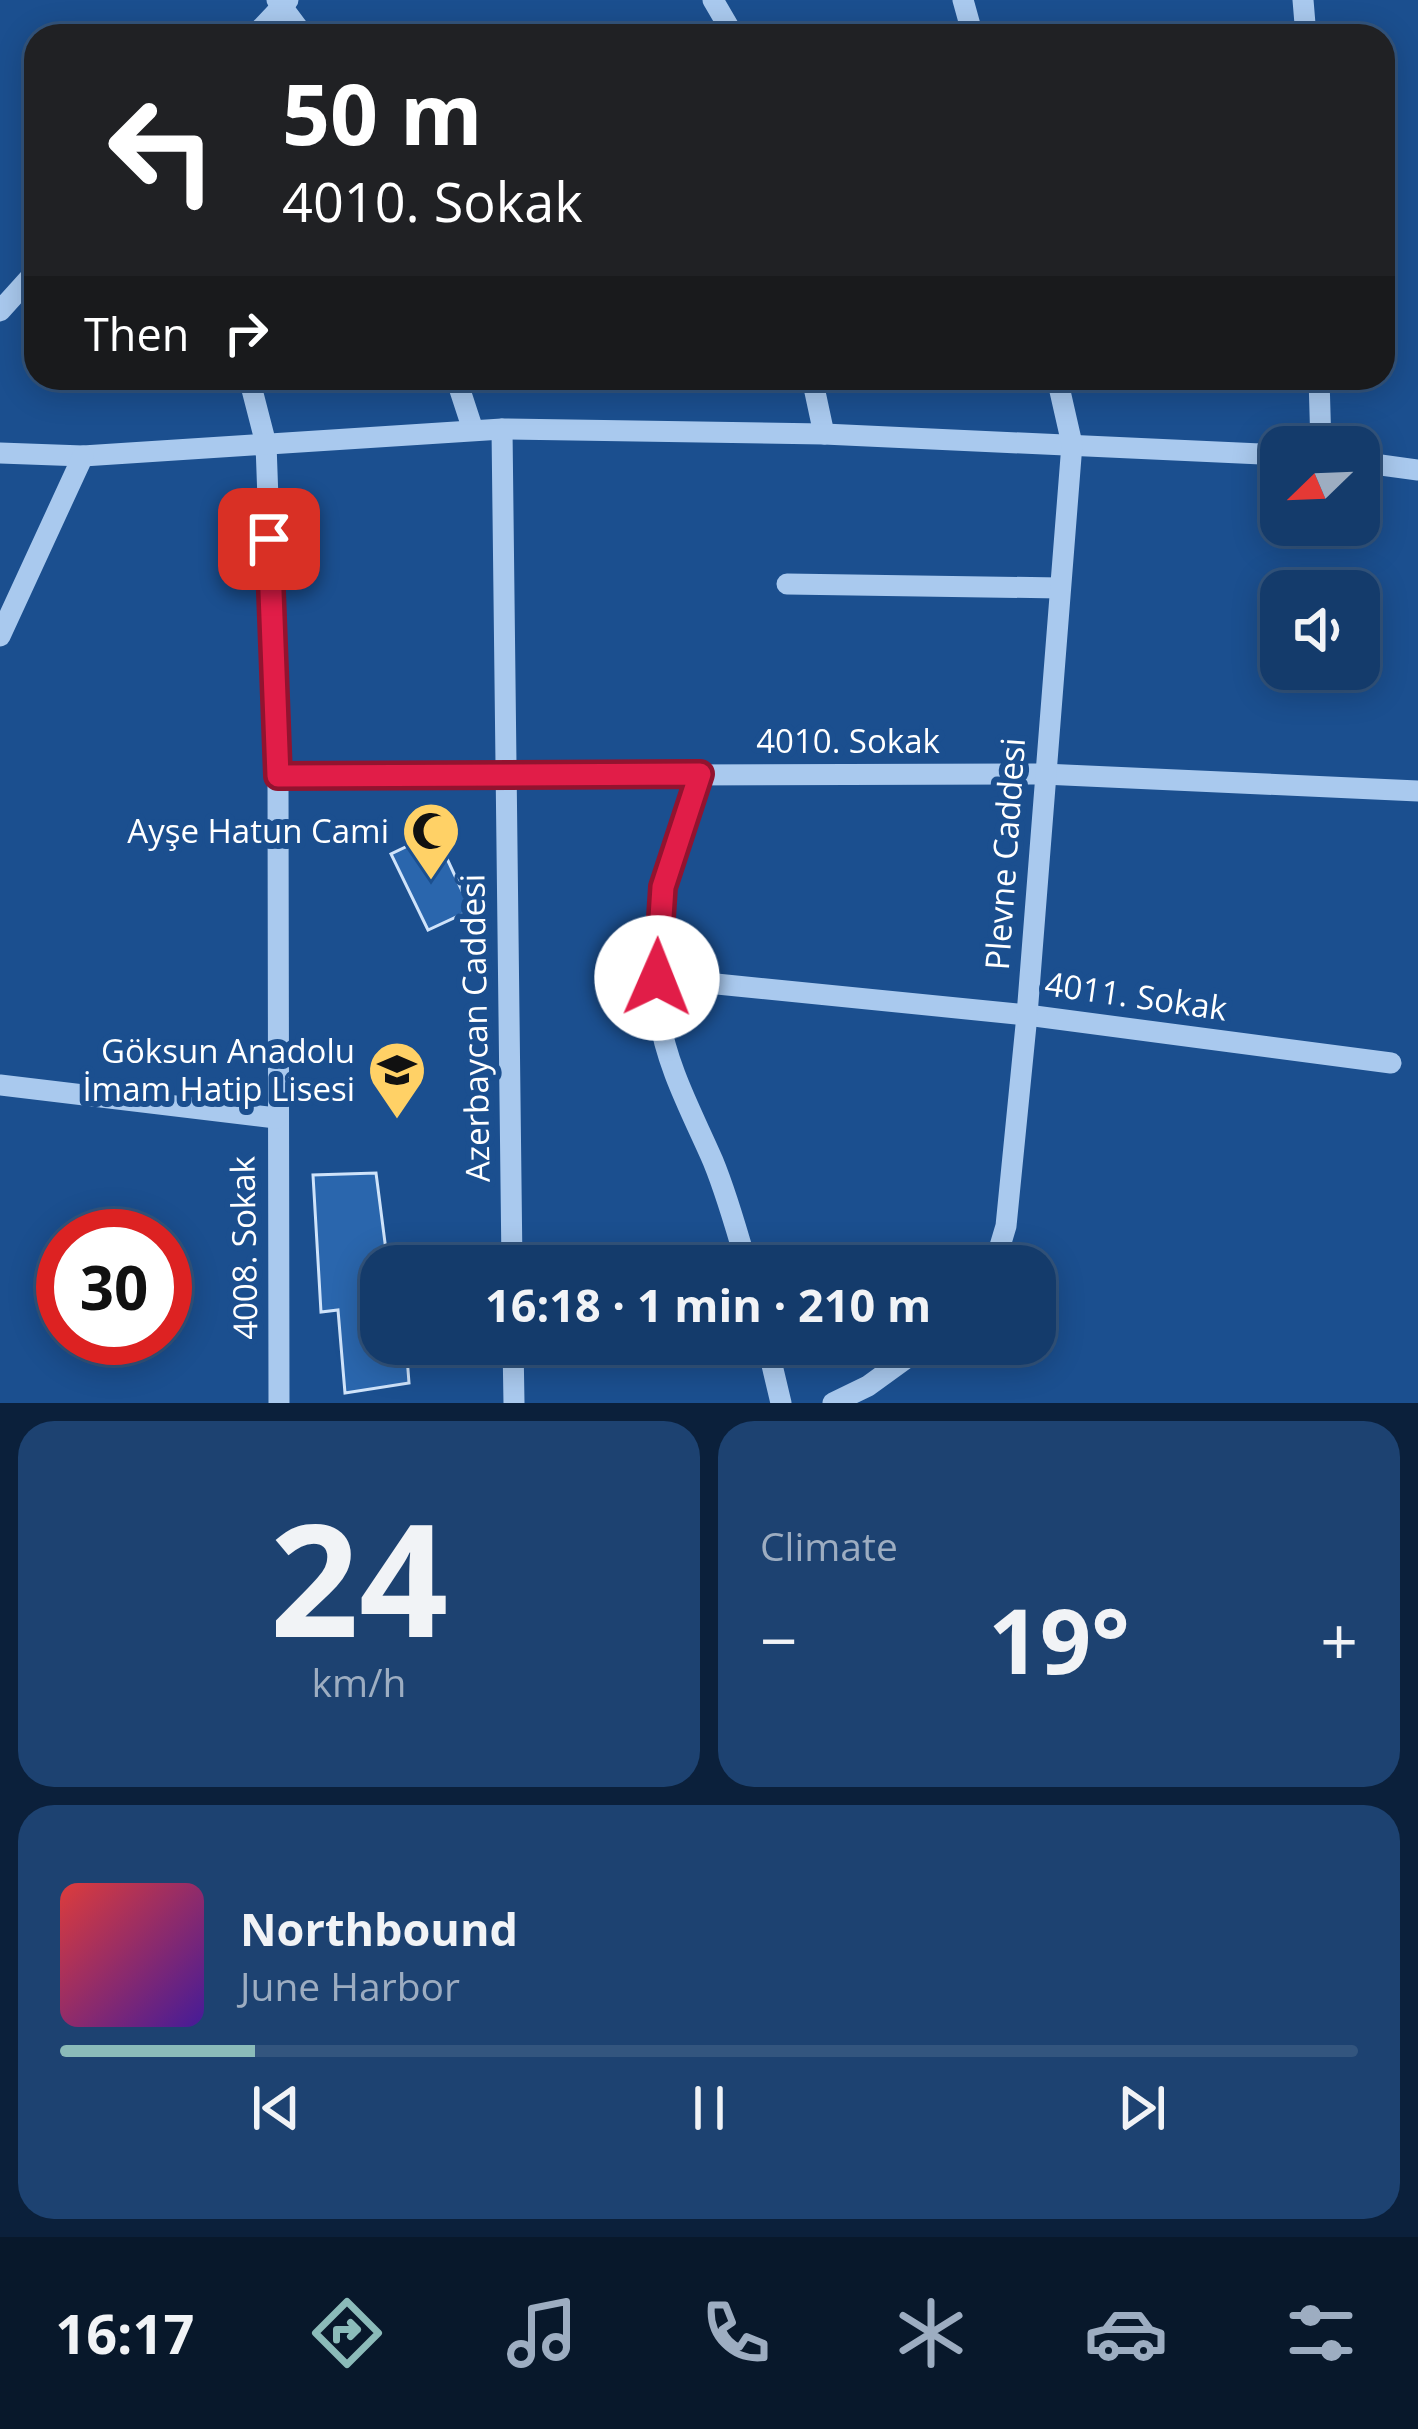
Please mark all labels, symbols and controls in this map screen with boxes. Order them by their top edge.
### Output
text: 50 m [282,55,482,170]
icon: left [84,72,240,228]
text: 4010. Sokak [282,164,583,238]
icon: right [213,300,279,366]
text: Then [84,303,189,364]
north arrow [1260,426,1380,546]
map controls [1260,426,1380,690]
pin [218,488,320,590]
icon: arrive [236,506,302,572]
button: sound [1260,570,1380,690]
street label: 4010. Sokak [756,718,940,763]
street label: Plevne Caddesi [974,736,1035,972]
mosque icon: Ayşe Hatun Cami [400,800,462,882]
place label: Ayşe Hatun Cami [127,808,389,853]
street label: Azerbaycan Caddesi [449,873,500,1183]
position arrow [594,915,720,1041]
street label: 4011. Sokak [1042,960,1231,1031]
place label: Göksun Anadolu İmam Hatip Lisesi [82,1028,355,1111]
school or university icon: Göksun Anadolu İmam Hatip Lisesi [366,1039,428,1121]
street label: 4008. Sokak [219,1155,268,1340]
speed limit sign: 30 [36,1209,192,1365]
text: 16:18 · 1 min · 210 m [485,1274,931,1335]
text: 24 [270,1470,448,1683]
text: Climate [760,1519,898,1572]
text: 19° [988,1578,1130,1700]
text: − [760,1594,798,1684]
text: + [1320,1594,1358,1684]
text: km/h [312,1655,406,1708]
text: Northbound [240,1898,518,1959]
text: June Harbor [240,1959,460,2012]
icon: previous [243,2075,309,2141]
icon: pause [676,2075,742,2141]
icon: next [1109,2075,1175,2141]
icon: directions [305,2291,389,2375]
icon: music [500,2291,584,2375]
icon: phone [694,2291,778,2375]
icon: climate [889,2291,973,2375]
icon: car [1084,2291,1168,2375]
icon: filters [1279,2291,1363,2375]
text: 16:17 [55,2296,194,2370]

